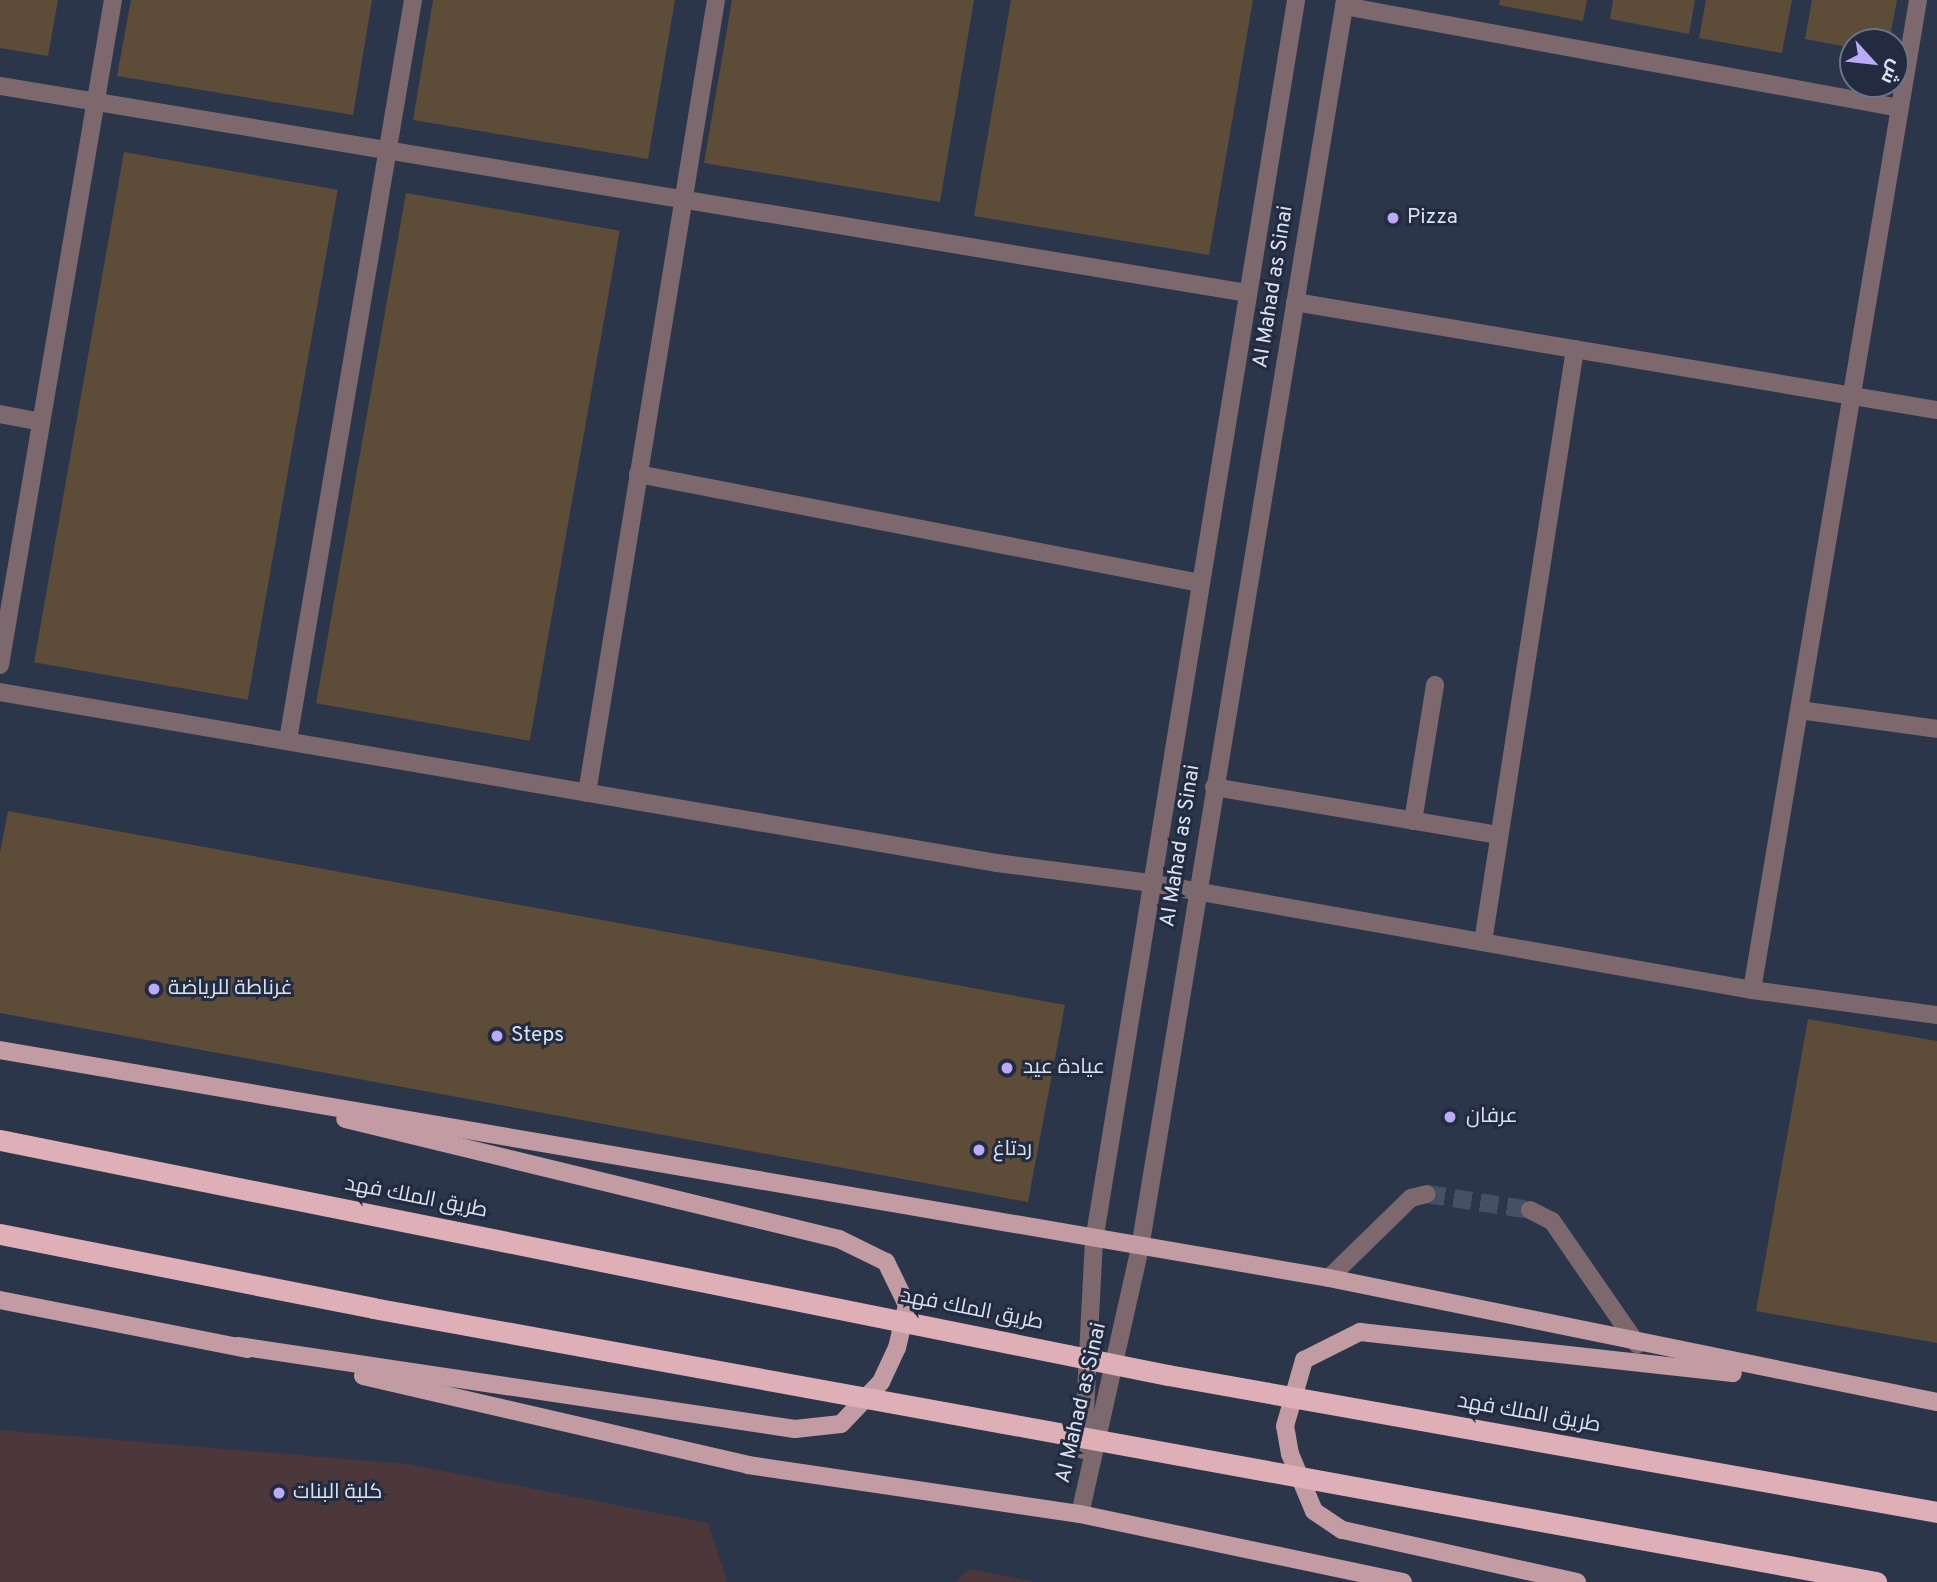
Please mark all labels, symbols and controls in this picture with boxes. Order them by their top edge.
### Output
north arrow [1839,28,1909,98]
text: ش [1875,55,1907,88]
street label: Al Mahad as Sinai [1249,204,1299,370]
place label: Pizza [1407,205,1458,231]
marker: Pizza [1385,210,1401,226]
street label: Al Mahad as Sinai [1156,763,1206,929]
place label: غرناطة للرياضة [168,976,293,1002]
marker: غرناطة للرياضة [146,981,162,997]
place label: Steps [511,1023,564,1049]
marker: Steps [489,1028,505,1044]
place label: عيادة عيد [1023,1055,1105,1081]
marker: عيادة عيد [997,1058,1017,1078]
place label: عرفان [1466,1104,1518,1130]
marker: عرفان [1440,1107,1460,1127]
place label: ردتاغ [993,1137,1032,1163]
marker: ردتاغ [971,1142,987,1158]
street label: طريق الملك فهد [342,1172,490,1224]
street label: طريق الملك فهد [898,1284,1046,1336]
street label: Al Mahad as Sinai [1051,1320,1113,1486]
street label: طريق الملك فهد [1455,1389,1603,1439]
place label: كلية البنات [293,1480,382,1506]
marker: كلية البنات [271,1485,287,1501]

